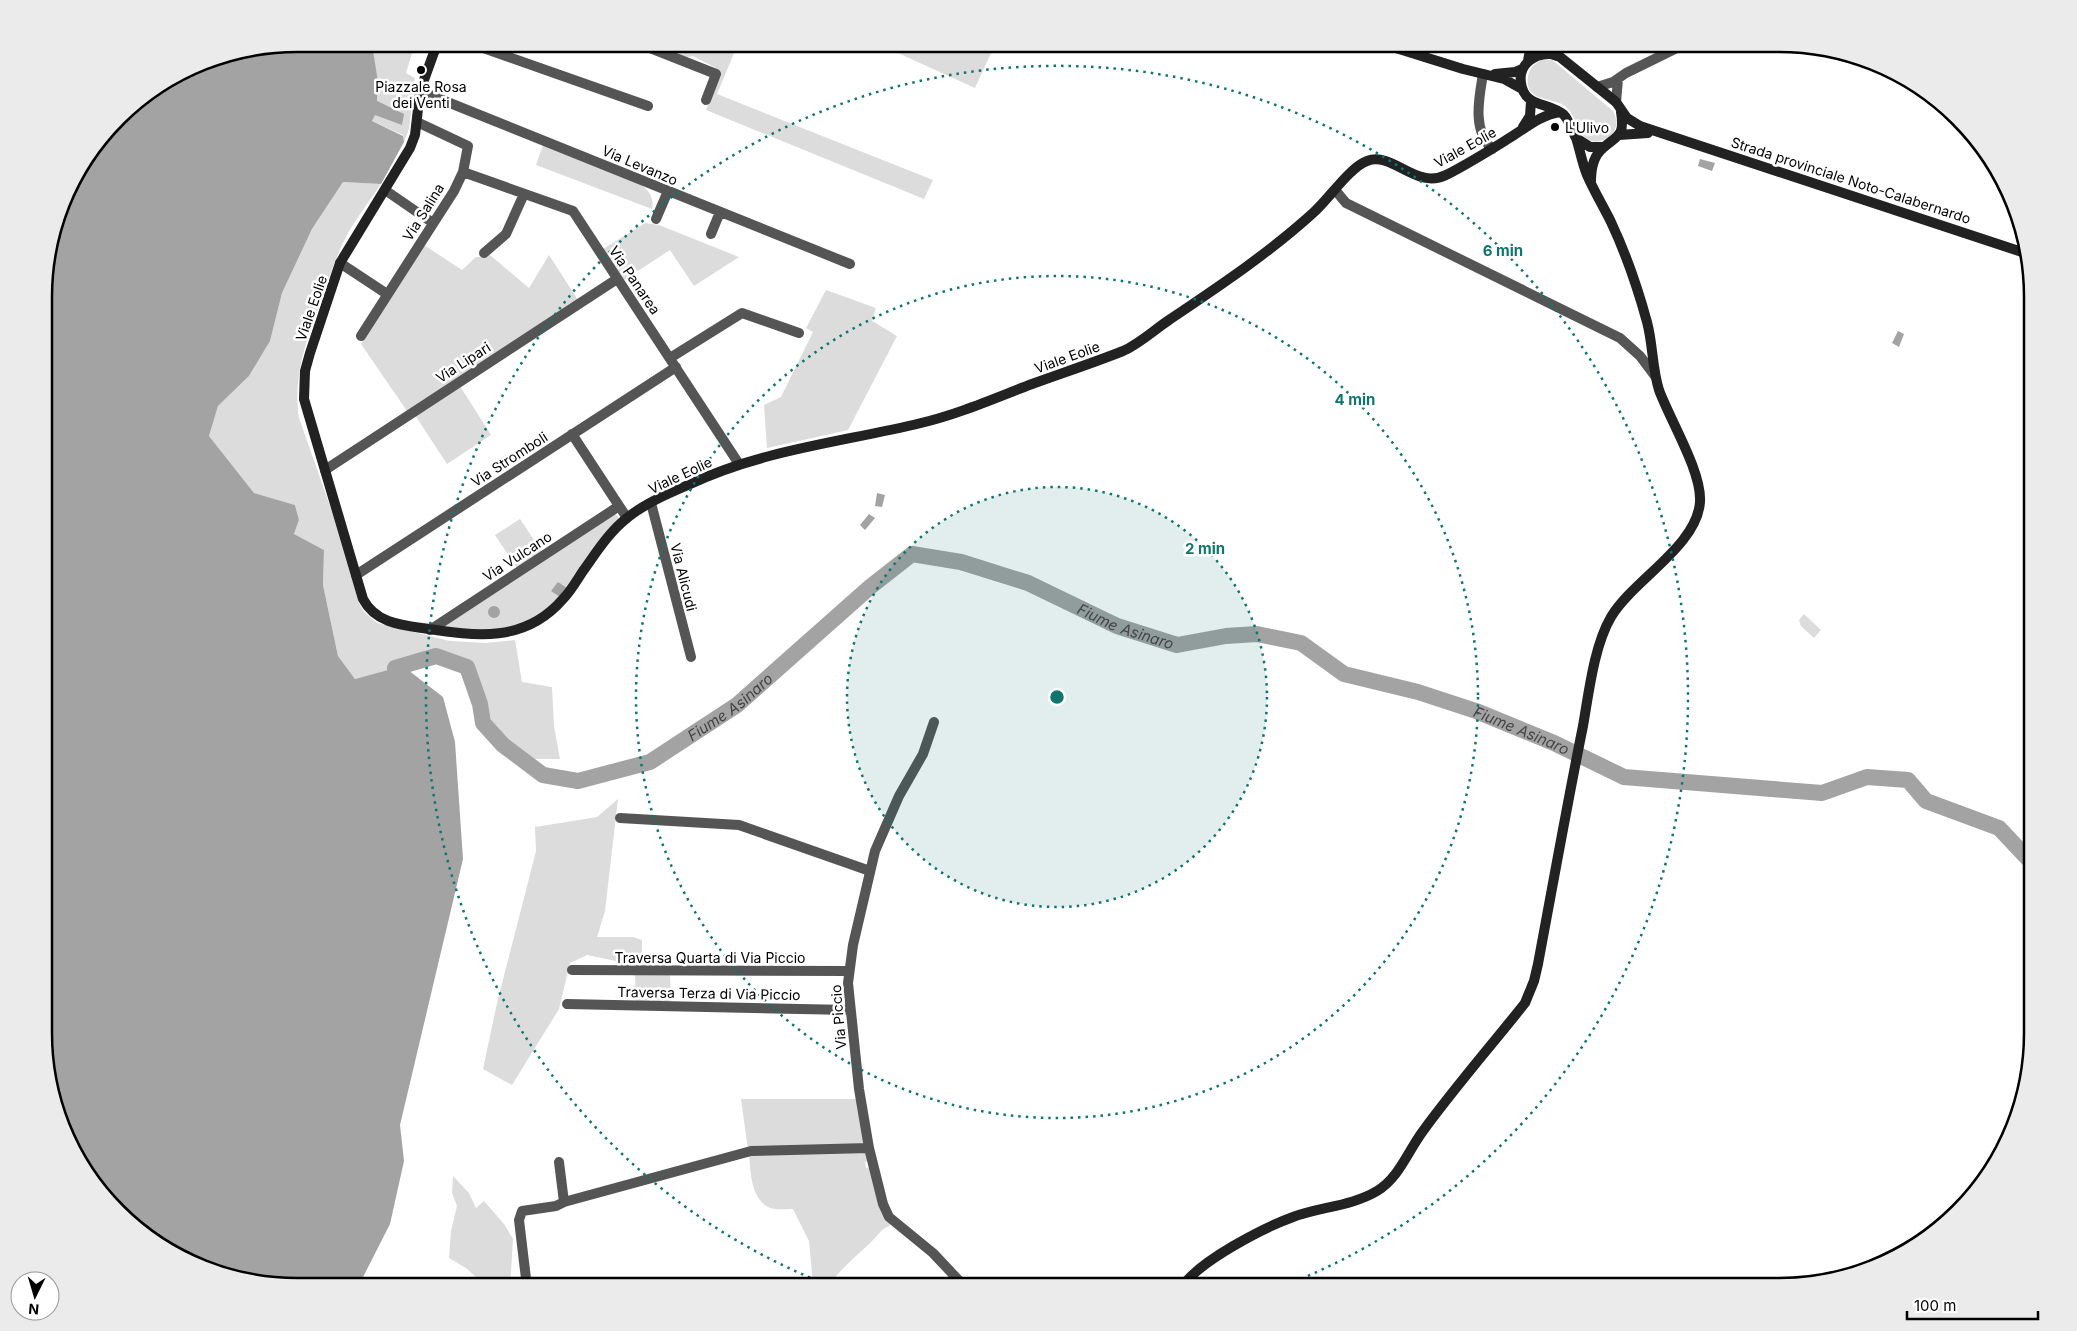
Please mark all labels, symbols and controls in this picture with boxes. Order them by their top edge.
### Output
marker: Piazzale Rosa dei Venti [415,64,427,76]
place label: Piazzale Rosa dei Venti [375,78,467,111]
place label: L'Ulivo [1565,119,1609,136]
marker: L'Ulivo [1549,121,1561,133]
street label: Viale Eolie [1431,123,1499,171]
street label: Strada provinciale Noto-Calabernardo [1729,133,1973,227]
street label: Via Levanzo [600,141,680,189]
street label: Via Salina [399,180,447,244]
text: 6 min [1483,241,1523,260]
street label: Via Panarea [606,243,664,317]
street label: Viale Eolie [292,273,330,343]
street label: Viale Eolie [1032,337,1102,377]
street label: Via Lipari [433,338,493,386]
text: 4 min [1335,390,1375,409]
street label: Via Stromboli [468,428,550,490]
street label: Viale Eolie [646,453,714,497]
street label: Via Vulcano [479,527,555,585]
text: 2 min [1185,539,1225,558]
street label: Via Alicudi [667,541,701,613]
water label: Fiume Asinaro [1074,599,1176,653]
water label: Fiume Asinaro [684,669,776,745]
centre of rings [1048,688,1066,706]
water label: Fiume Asinaro [1471,702,1573,759]
street label: Traversa Quarta di Via Piccio [614,949,806,966]
street label: Traversa Terza di Via Piccio [617,983,801,1003]
street label: Via Piccio [827,984,849,1050]
north arrow [10,1271,60,1321]
scale bar [1907,1288,2038,1320]
text: 100 m [1914,1296,1956,1315]
text: N [28,1301,40,1318]

